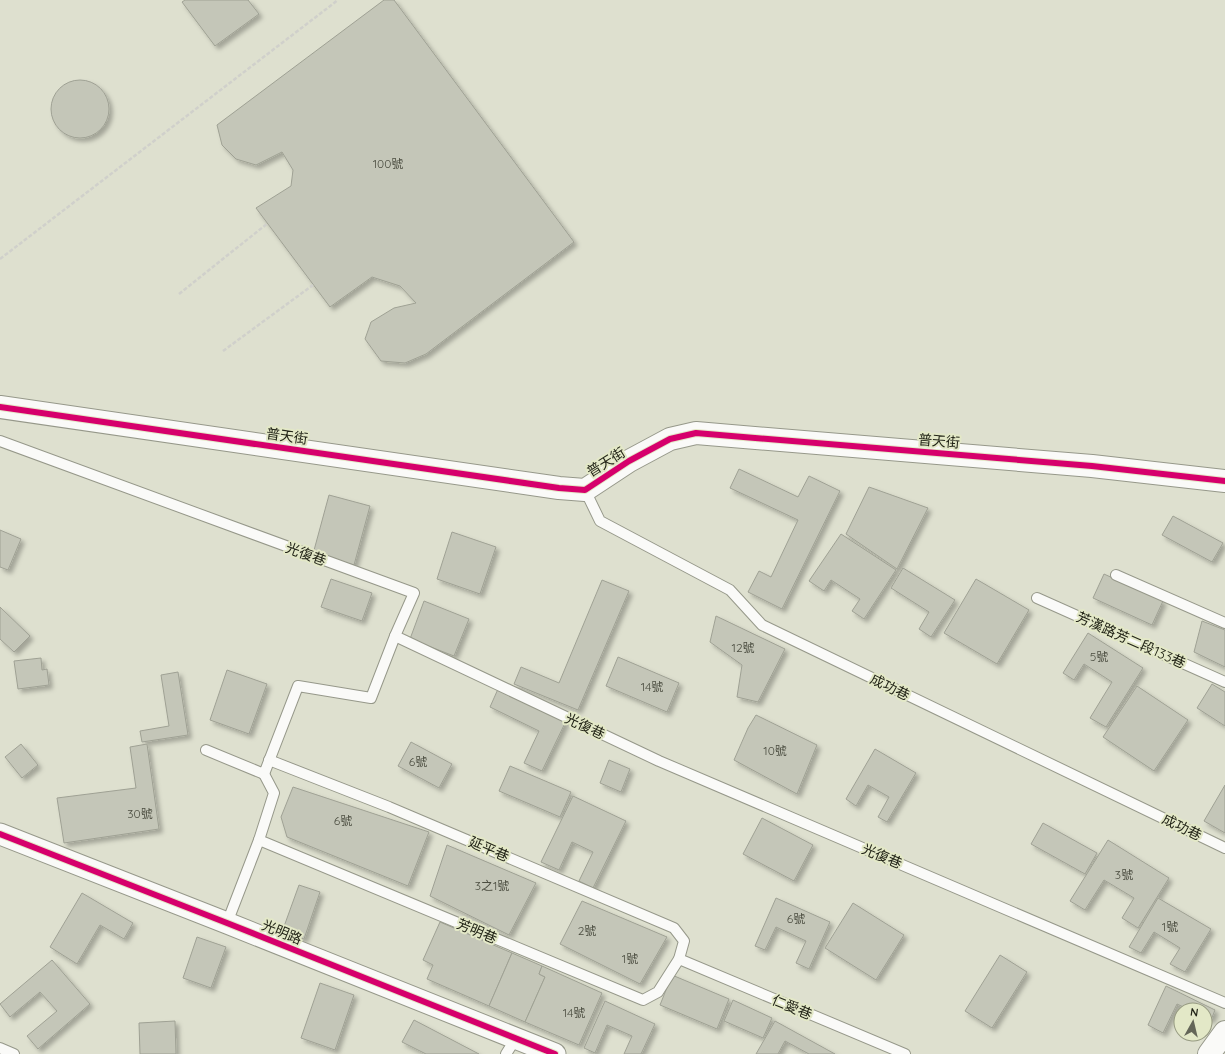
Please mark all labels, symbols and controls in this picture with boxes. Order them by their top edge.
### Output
house number: 100號 [373,156,403,171]
street label: 普天街 [265,424,309,448]
street label: 普天街 [917,430,961,452]
street label: 普天街 [583,443,629,481]
street label: 光復巷 [283,538,329,570]
street label: 芳漢路芳二段133巷 [1074,608,1188,672]
house number: 12號 [731,640,755,655]
house number: 5號 [1090,649,1108,664]
street label: 成功巷 [867,670,913,704]
house number: 14號 [641,679,663,694]
street label: 光復巷 [562,709,608,743]
house number: 10號 [763,743,787,758]
house number: 6號 [409,754,427,769]
house number: 30號 [127,806,153,821]
street label: 成功巷 [1159,810,1205,844]
house number: 6號 [334,813,352,828]
street label: 延平巷 [466,833,512,865]
street label: 光復巷 [859,840,905,872]
house number: 3號 [1115,867,1133,882]
house number: 3之1號 [475,878,509,893]
house number: 6號 [787,911,805,926]
street label: 芳明巷 [454,915,500,947]
street label: 光明路 [259,916,305,948]
house number: 1號 [1162,919,1178,934]
house number: 2號 [578,923,596,938]
house number: 1號 [622,951,638,966]
street label: 仁愛巷 [769,991,815,1023]
north arrow [1173,1002,1213,1042]
house number: 14號 [563,1005,585,1020]
text: N [1189,1005,1199,1020]

